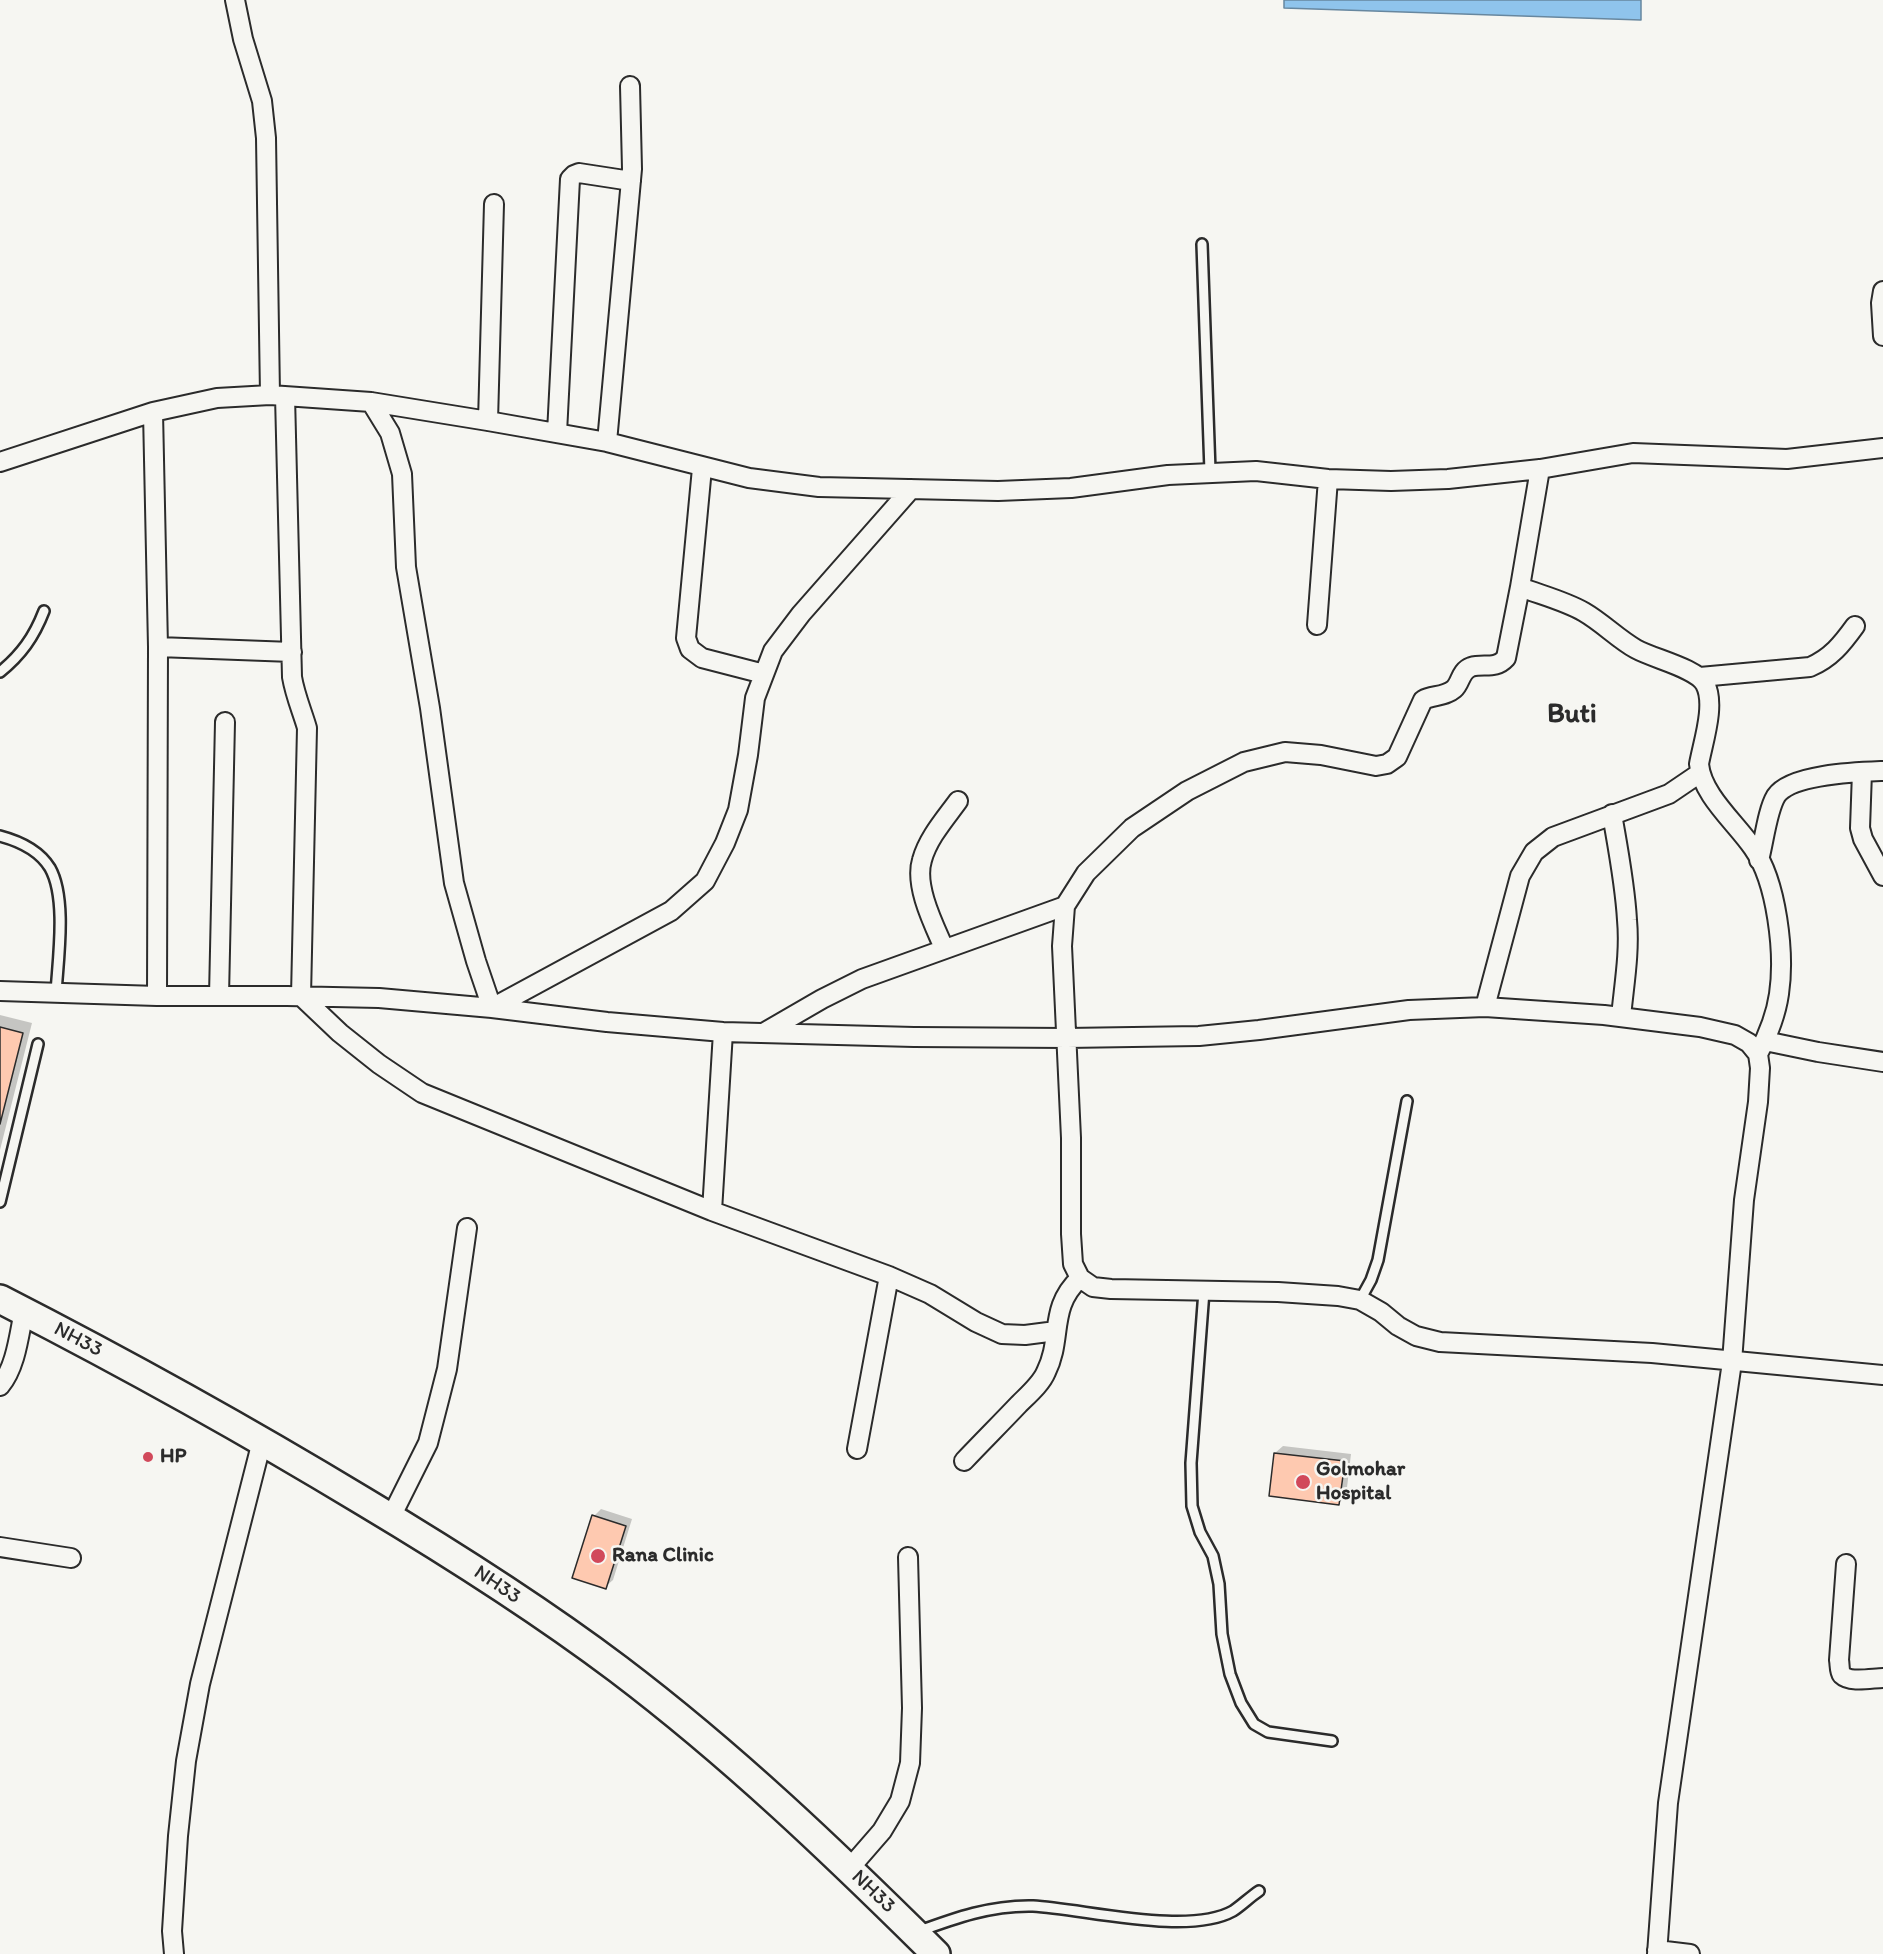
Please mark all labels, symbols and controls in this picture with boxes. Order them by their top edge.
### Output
district label: Buti [1547,699,1597,731]
street label: NH33 [49,1317,107,1363]
place label: HP [160,1444,187,1470]
marker: HP [141,1450,155,1464]
place label: Golmohar Hospital [1316,1457,1405,1507]
marker: Golmohar Hospital [1294,1473,1312,1491]
place label: Rana Clinic [612,1543,714,1569]
marker: Rana Clinic [589,1547,607,1565]
street label: NH33 [469,1560,525,1610]
street label: NH33 [846,1865,900,1919]

